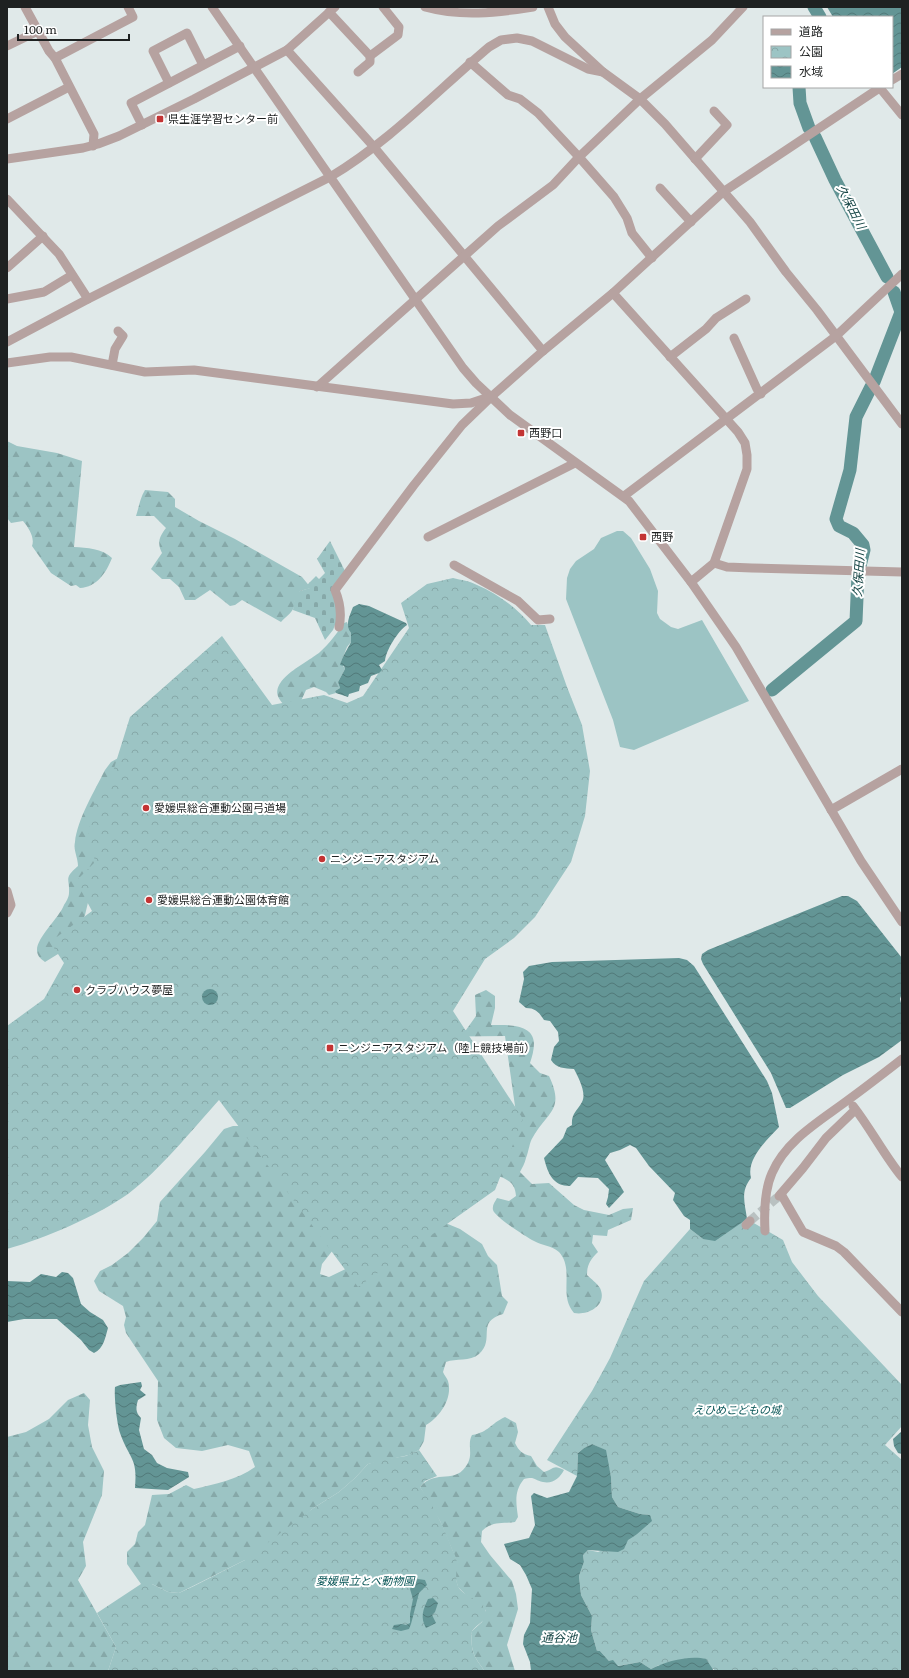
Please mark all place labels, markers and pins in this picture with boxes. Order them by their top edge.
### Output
place label: 県生涯学習センター前 [168,110,278,126]
marker: 県生涯学習センター前 [155,114,165,124]
place label: 西野口 [529,424,562,440]
marker: 西野口 [516,428,526,438]
place label: 西野 [651,528,673,544]
marker: 西野 [638,532,648,542]
place label: 愛媛県総合運動公園弓道場 [154,799,286,815]
marker: 愛媛県総合運動公園弓道場 [141,803,151,813]
place label: ニンジニアスタジアム [330,850,439,866]
marker: ニンジニアスタジアム [317,854,327,864]
place label: 愛媛県総合運動公園体育館 [157,891,289,907]
marker: 愛媛県総合運動公園体育館 [144,895,154,905]
place label: クラブハウス夢屋 [85,981,173,997]
marker: クラブハウス夢屋 [72,985,82,995]
place label: ニンジニアスタジアム（陸上競技場前） [338,1039,535,1055]
marker: ニンジニアスタジアム（陸上競技場前） [325,1043,335,1053]

